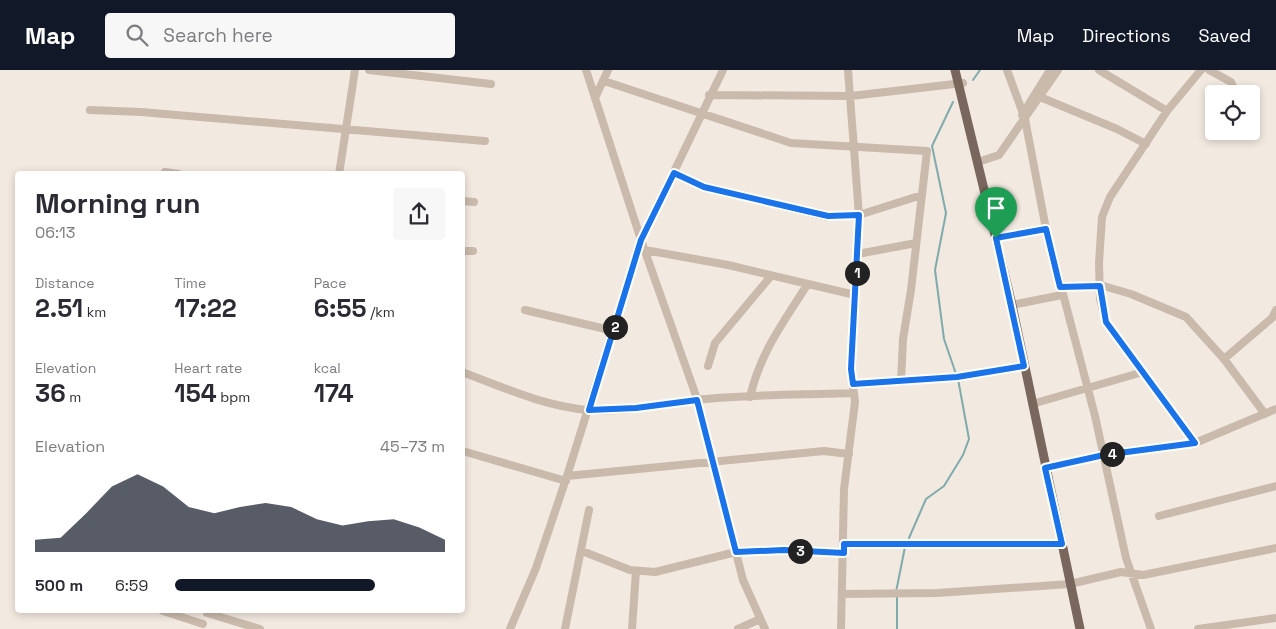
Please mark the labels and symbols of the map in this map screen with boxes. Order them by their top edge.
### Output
pin [975,187,1017,238]
pin: 1 [844,260,870,286]
pin: 2 [602,314,628,340]
pin: 4 [1100,442,1124,466]
pin: 3 [788,538,812,564]

